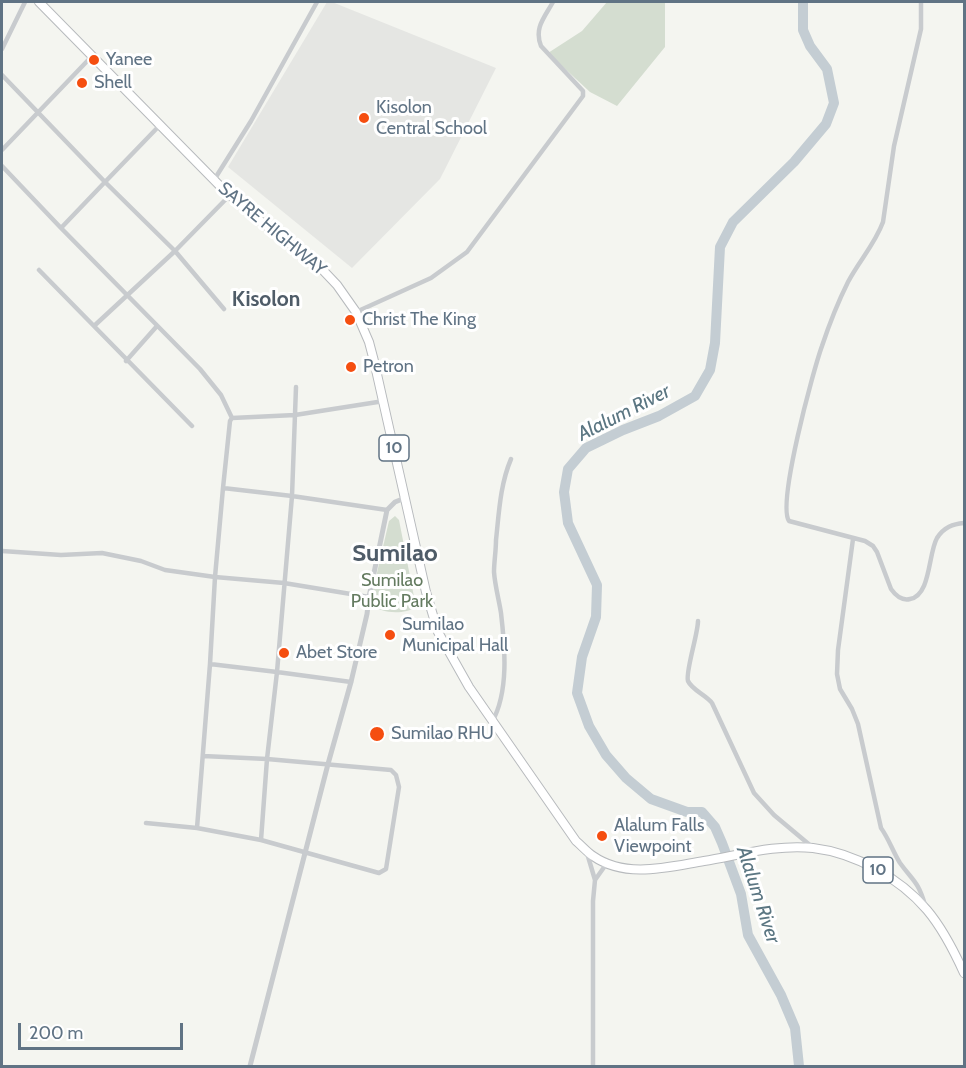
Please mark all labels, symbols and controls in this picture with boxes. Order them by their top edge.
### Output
place label: Yanee [106,49,152,71]
marker: Yanee [87,53,101,67]
place label: Shell [94,72,132,94]
marker: Shell [75,76,89,90]
place label: Kisolon Central School [376,97,487,140]
marker: Kisolon Central School [357,111,371,125]
street label: SAYRE HIGHWAY [214,178,330,280]
district label: Kisolon [232,287,300,313]
place label: Christ The King [362,309,476,331]
marker: Christ The King [343,313,357,327]
place label: Petron [363,356,414,378]
marker: Petron [344,360,358,374]
water label: Alalum River [574,379,674,447]
road number: 10 [379,435,409,461]
district label: Sumilao [352,540,438,568]
park label: Sumilao Public Park [351,570,433,612]
place label: Sumilao Municipal Hall [402,614,508,656]
marker: Sumilao Municipal Hall [383,628,397,642]
place label: Abet Store [296,642,377,664]
marker: Abet Store [277,646,291,660]
place label: Sumilao RHU [391,723,494,745]
marker: Sumilao RHU [368,725,386,743]
place label: Alalum Falls Viewpoint [614,815,704,858]
marker: Alalum Falls Viewpoint [595,829,609,843]
water label: Alalum River [731,843,785,947]
road number: 10 [863,857,893,883]
scale bar [21,1011,186,1049]
text: 200 m [29,1022,83,1044]

